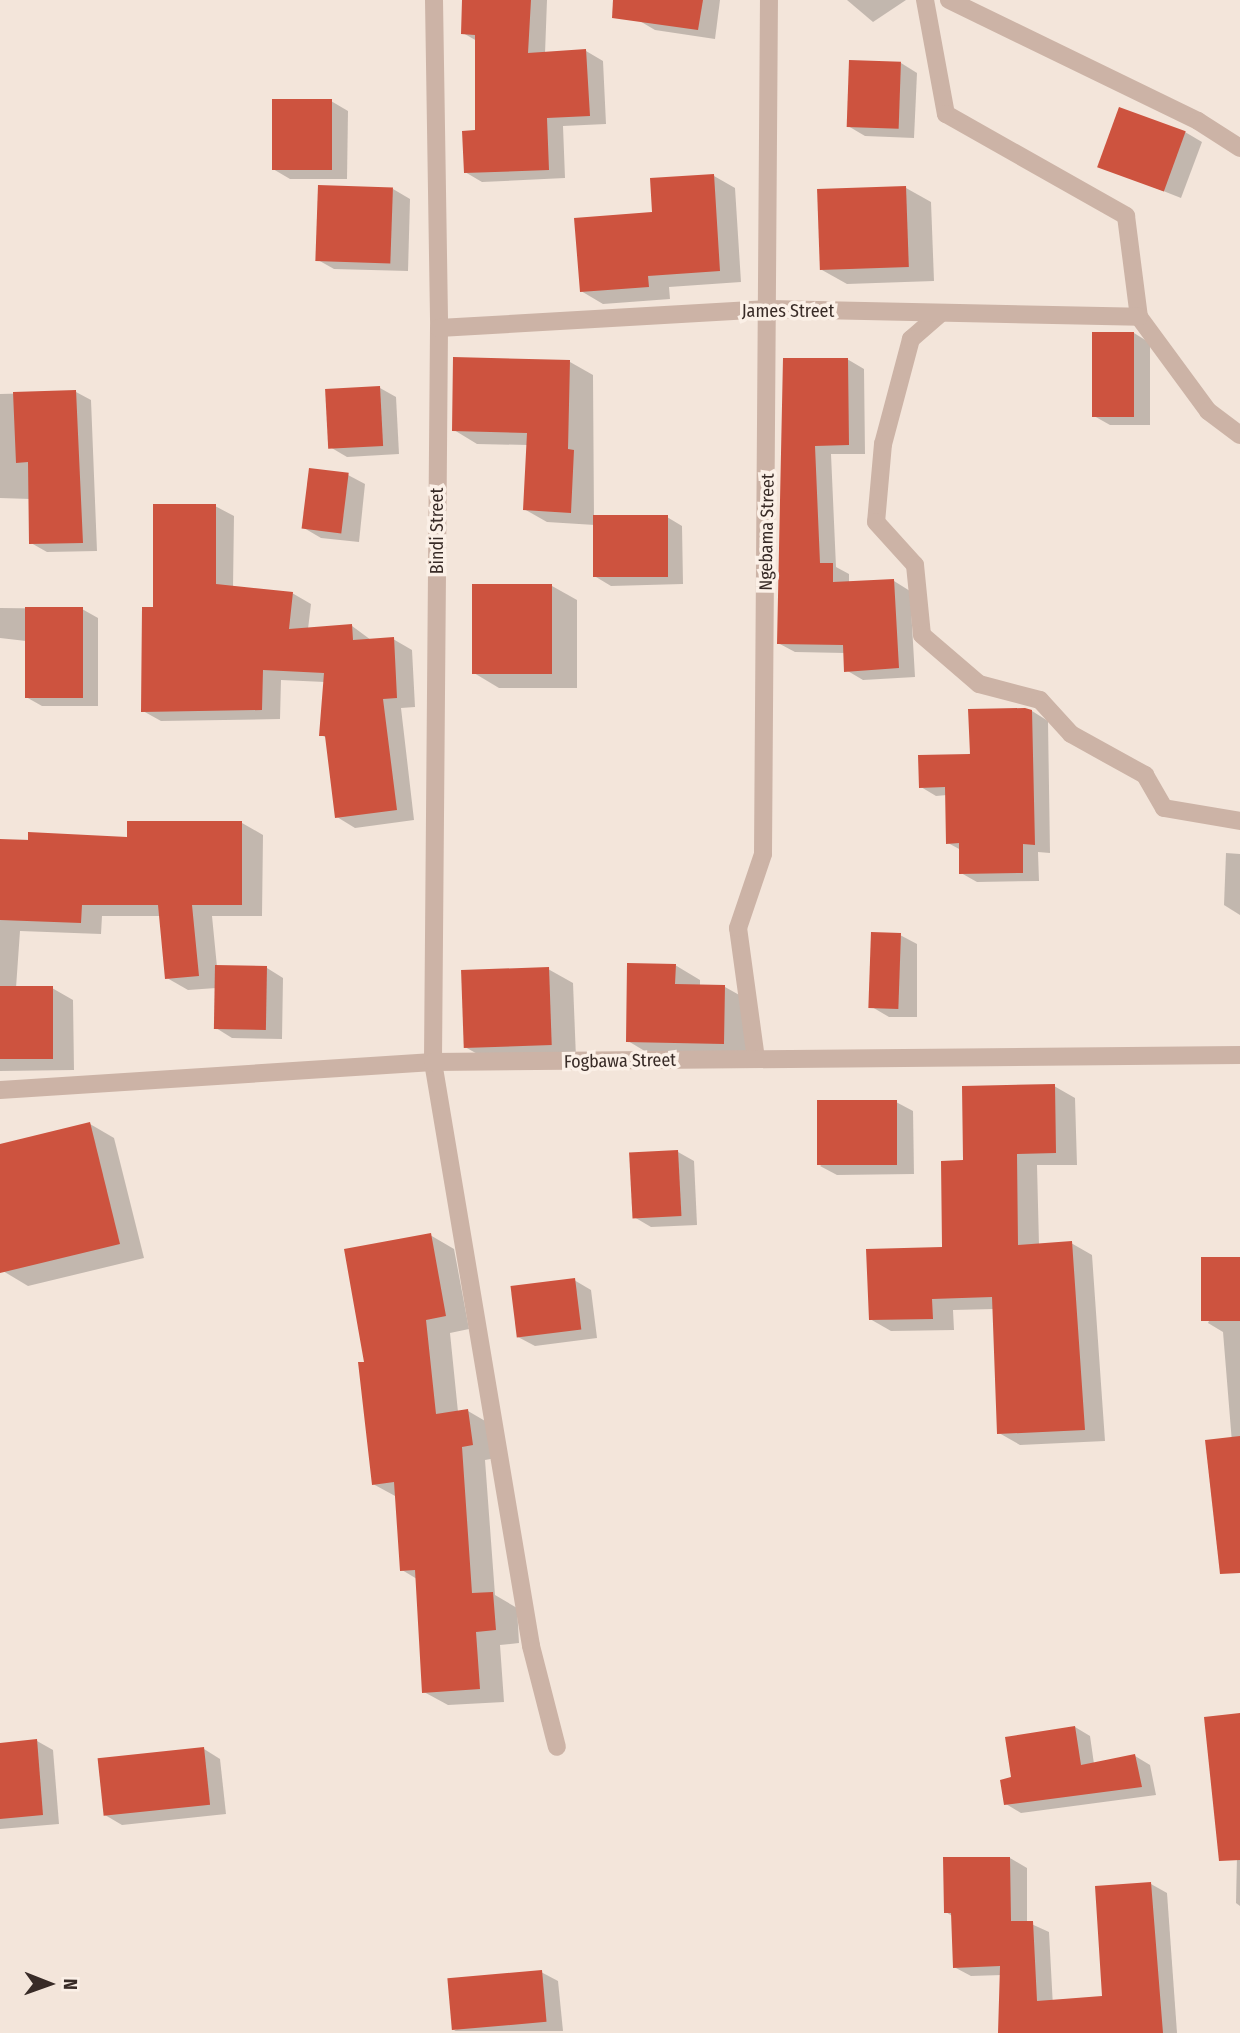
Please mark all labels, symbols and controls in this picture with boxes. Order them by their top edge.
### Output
street label: James Street [742,300,834,322]
street label: Ngebama Street [755,473,779,591]
street label: Bindi Street [426,488,448,574]
street label: Fogbawa Street [564,1049,676,1073]
north arrow [14,1949,84,2019]
text: N [59,1978,82,1990]

